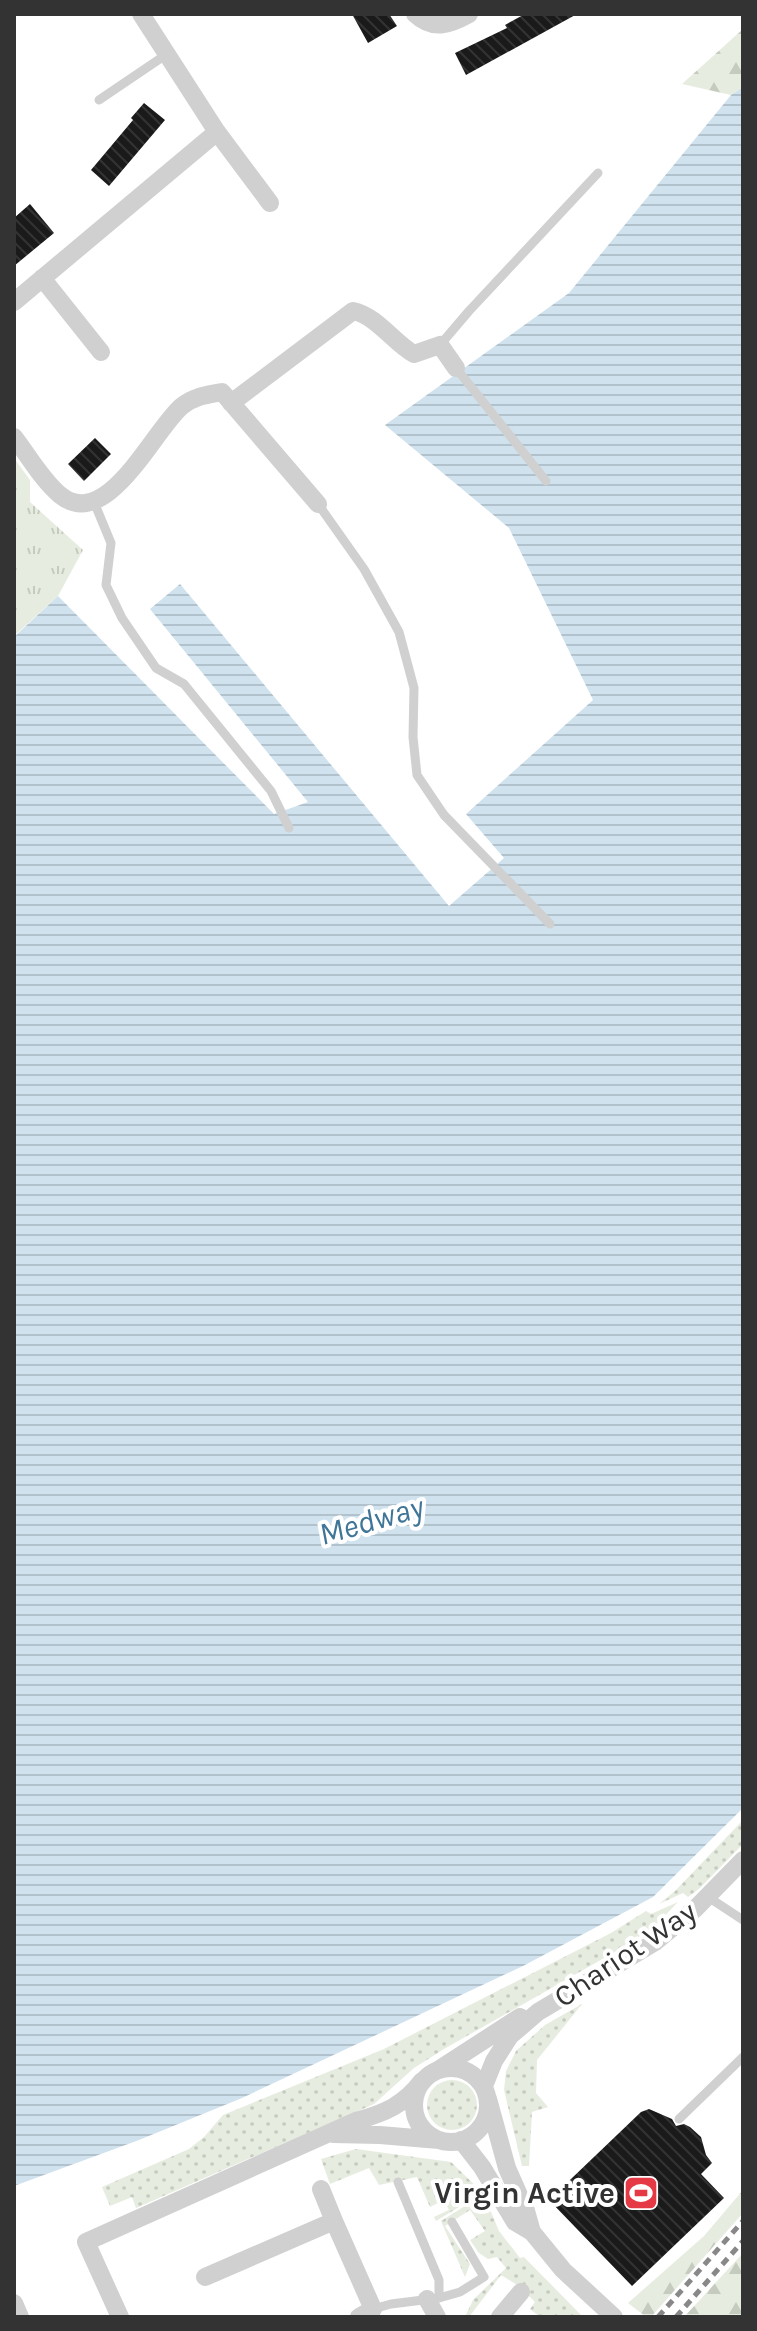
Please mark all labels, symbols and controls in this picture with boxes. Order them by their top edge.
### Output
water label: Medway [314,1488,429,1553]
street label: Chariot Way [547,1893,703,2015]
sports icon: Virgin Active [622,2174,660,2212]
place label: Virgin Active [434,2175,615,2211]

